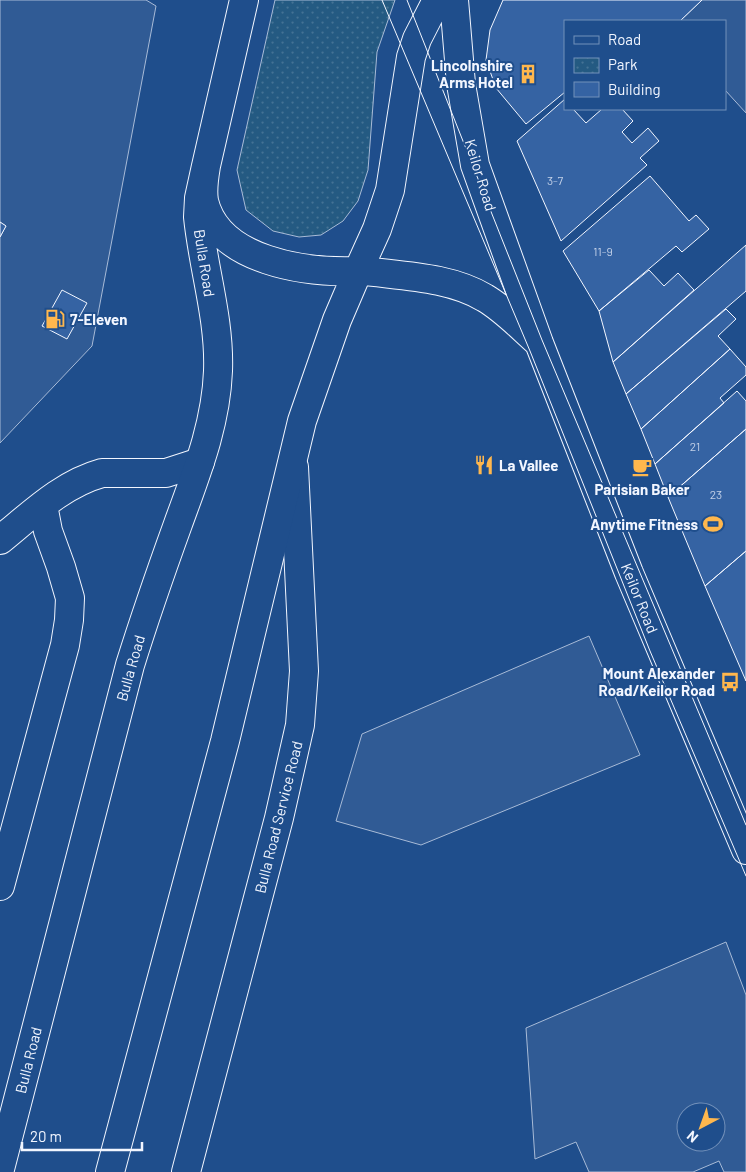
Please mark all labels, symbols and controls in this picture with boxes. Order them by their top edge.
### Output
legend [564,20,726,110]
text: Road [608,30,641,48]
text: Park [608,55,638,73]
place label: Lincolnshire Arms Hotel [431,56,513,91]
building icon: Lincolnshire Arms Hotel [517,63,539,85]
text: Building [608,80,661,98]
street label: Keilor Road [462,137,500,213]
house number: 3-7 [547,173,563,187]
street label: Bulla Road [191,228,219,298]
house number: 11-9 [593,244,613,258]
fuel station icon: 7-Eleven [44,308,66,330]
place label: 7-Eleven [70,310,127,328]
house number: 21 [690,439,700,453]
restaurant icon: La Vallee [473,454,495,476]
place label: La Vallee [499,456,559,474]
cafe icon: Parisian Baker [631,456,653,478]
place label: Parisian Baker [594,480,690,498]
house number: 23 [710,487,722,501]
sports icon: Anytime Fitness [702,513,724,535]
place label: Anytime Fitness [590,515,698,533]
street label: Keilor Road [618,560,662,636]
street label: Bulla Road [112,633,148,703]
place label: Mount Alexander Road/Keilor Road [599,664,715,699]
bus stop icon: Mount Alexander Road/Keilor Road [719,671,741,693]
street label: Bulla Road Service Road [250,739,306,895]
street label: Bulla Road [11,1025,45,1095]
north arrow [676,1102,726,1152]
scale bar [22,1120,142,1152]
text: 20 m [30,1127,62,1145]
text: N [683,1128,701,1147]

